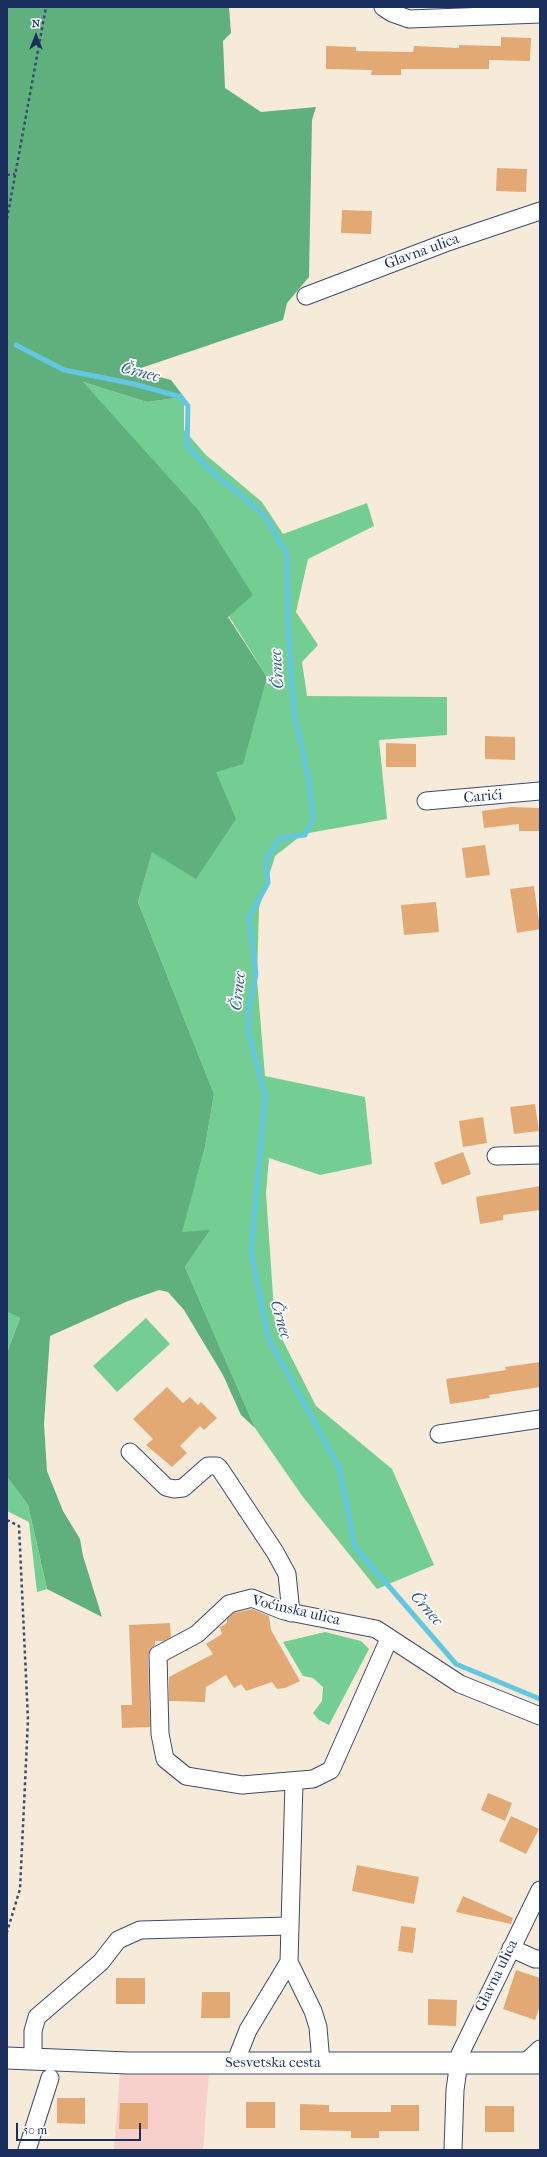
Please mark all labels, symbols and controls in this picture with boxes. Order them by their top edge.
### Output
north arrow [16,16,56,56]
text: N [32,17,40,30]
street label: Glavna ulica [382,230,462,274]
water label: Črnec [119,359,161,387]
water label: Črnec [267,649,289,689]
street label: Carići [463,786,503,808]
water label: Črnec [227,970,251,1012]
water label: Črnec [265,1298,295,1342]
water label: Črnec [406,1588,446,1630]
street label: Voćinska ulica [250,1592,342,1630]
street label: Glavna ulica [472,1937,522,2015]
street label: Sesvetska cesta [225,2054,321,2072]
scale bar [18,2115,143,2141]
text: 50 m [23,2123,47,2137]

